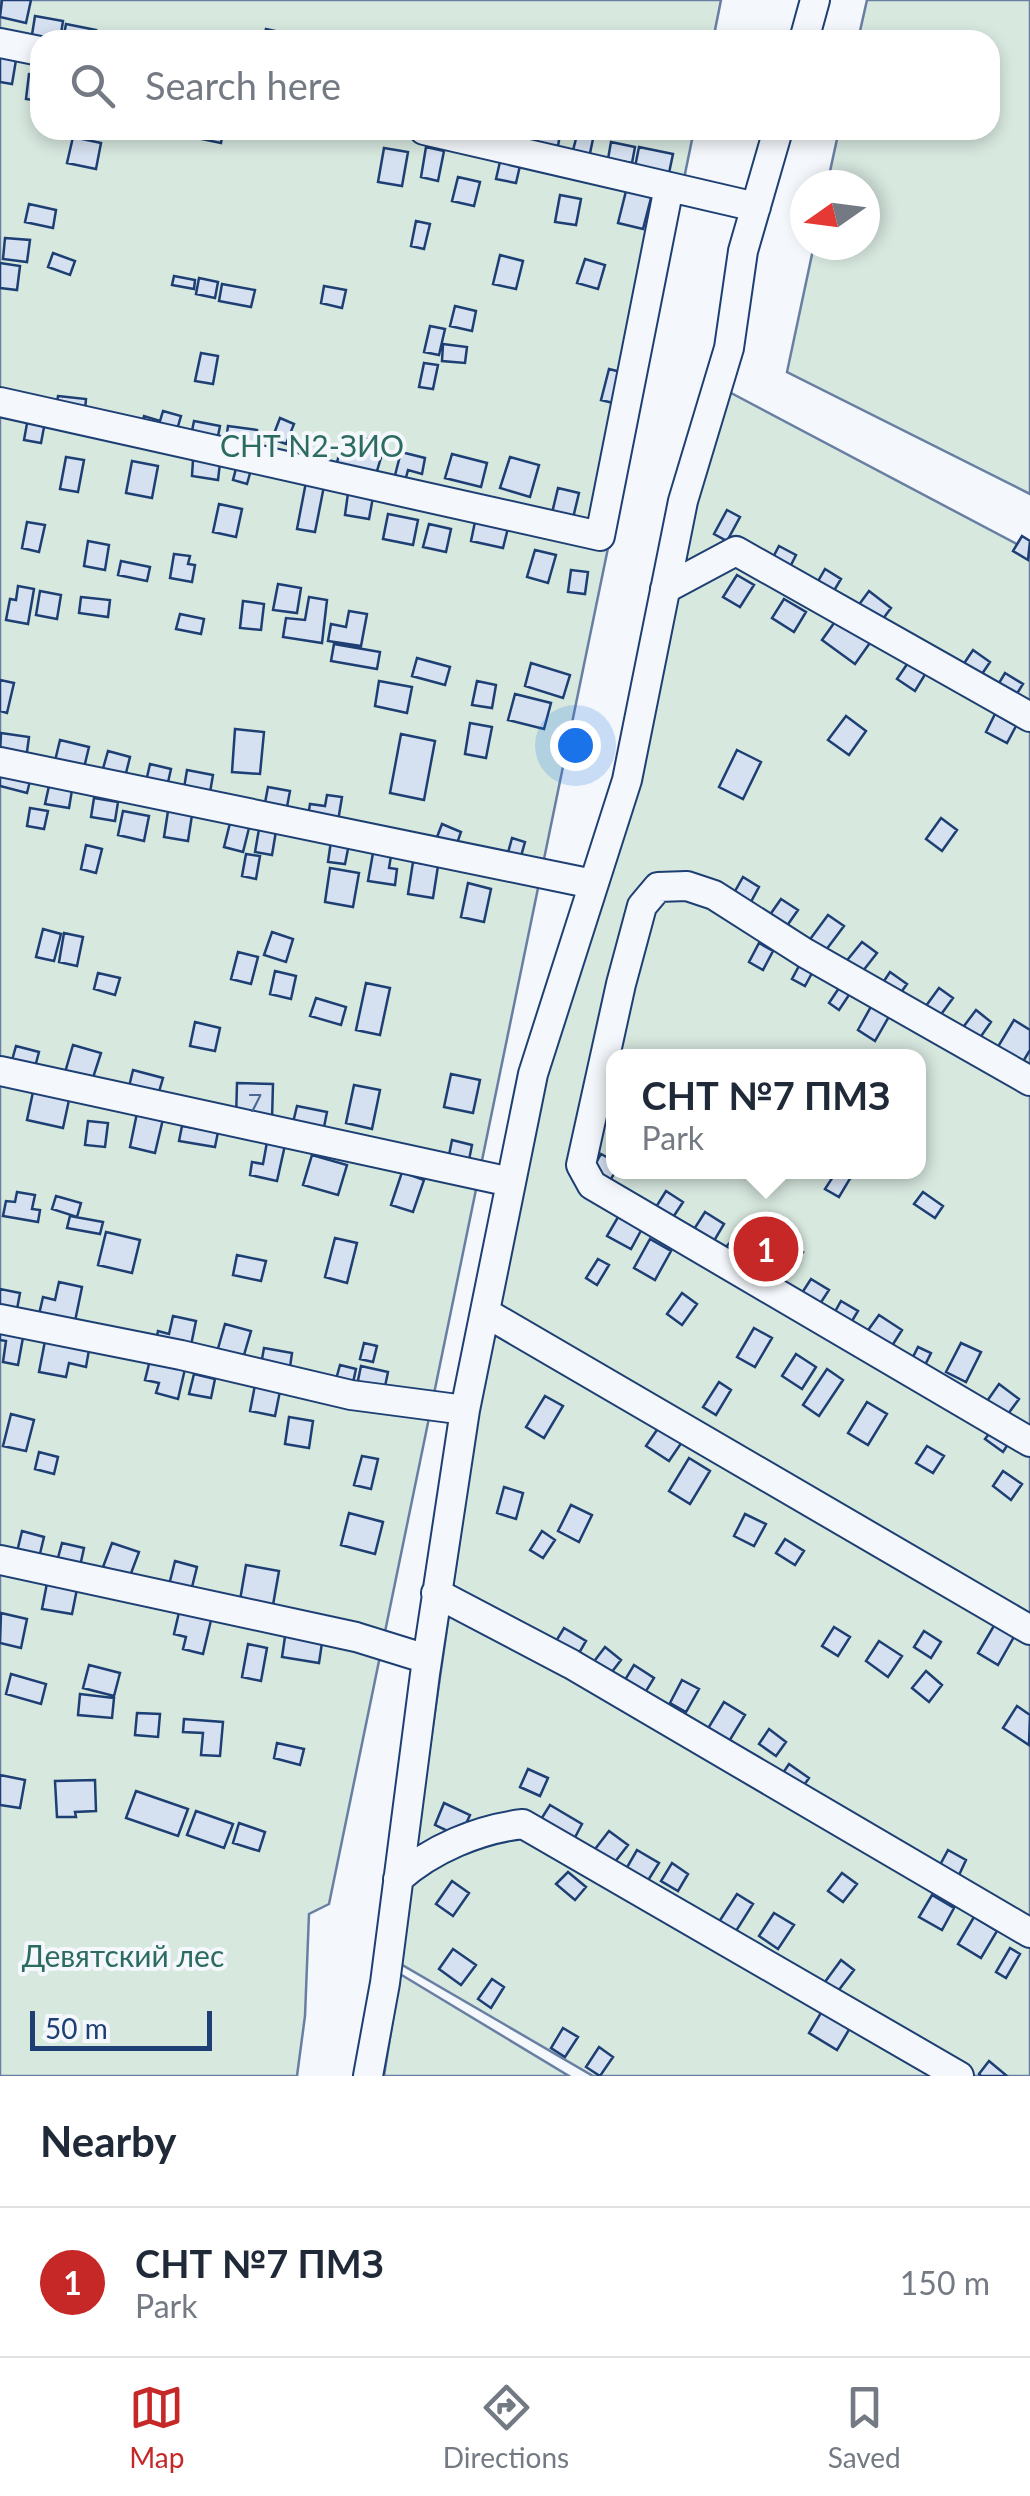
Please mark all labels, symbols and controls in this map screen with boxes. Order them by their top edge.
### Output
search box [30,30,1000,140]
icon: search [65,58,120,113]
text: Search here [145,62,341,108]
north arrow [790,170,880,260]
park label: СНТ N2-ЗИО [220,427,404,463]
your location [550,720,601,771]
popup [606,1049,926,1179]
text: СНТ №7 ПМЗ [642,1072,890,1118]
house number: 7 [248,1087,262,1117]
text: Park [642,1118,704,1157]
pin: 1 [734,1212,798,1286]
park label: Девятский лес [22,1937,224,1973]
scale bar [30,2006,212,2050]
text: 50 m [45,2011,108,2045]
text: Nearby [40,2116,177,2166]
text: СНТ №7 ПМЗ [135,2240,384,2286]
text: 1 [63,2263,82,2302]
text: 150 m [900,2263,990,2302]
text: Park [135,2286,198,2325]
tab: Map [129,2380,184,2474]
tab: Directions [443,2380,569,2474]
tab: Saved [828,2380,901,2474]

